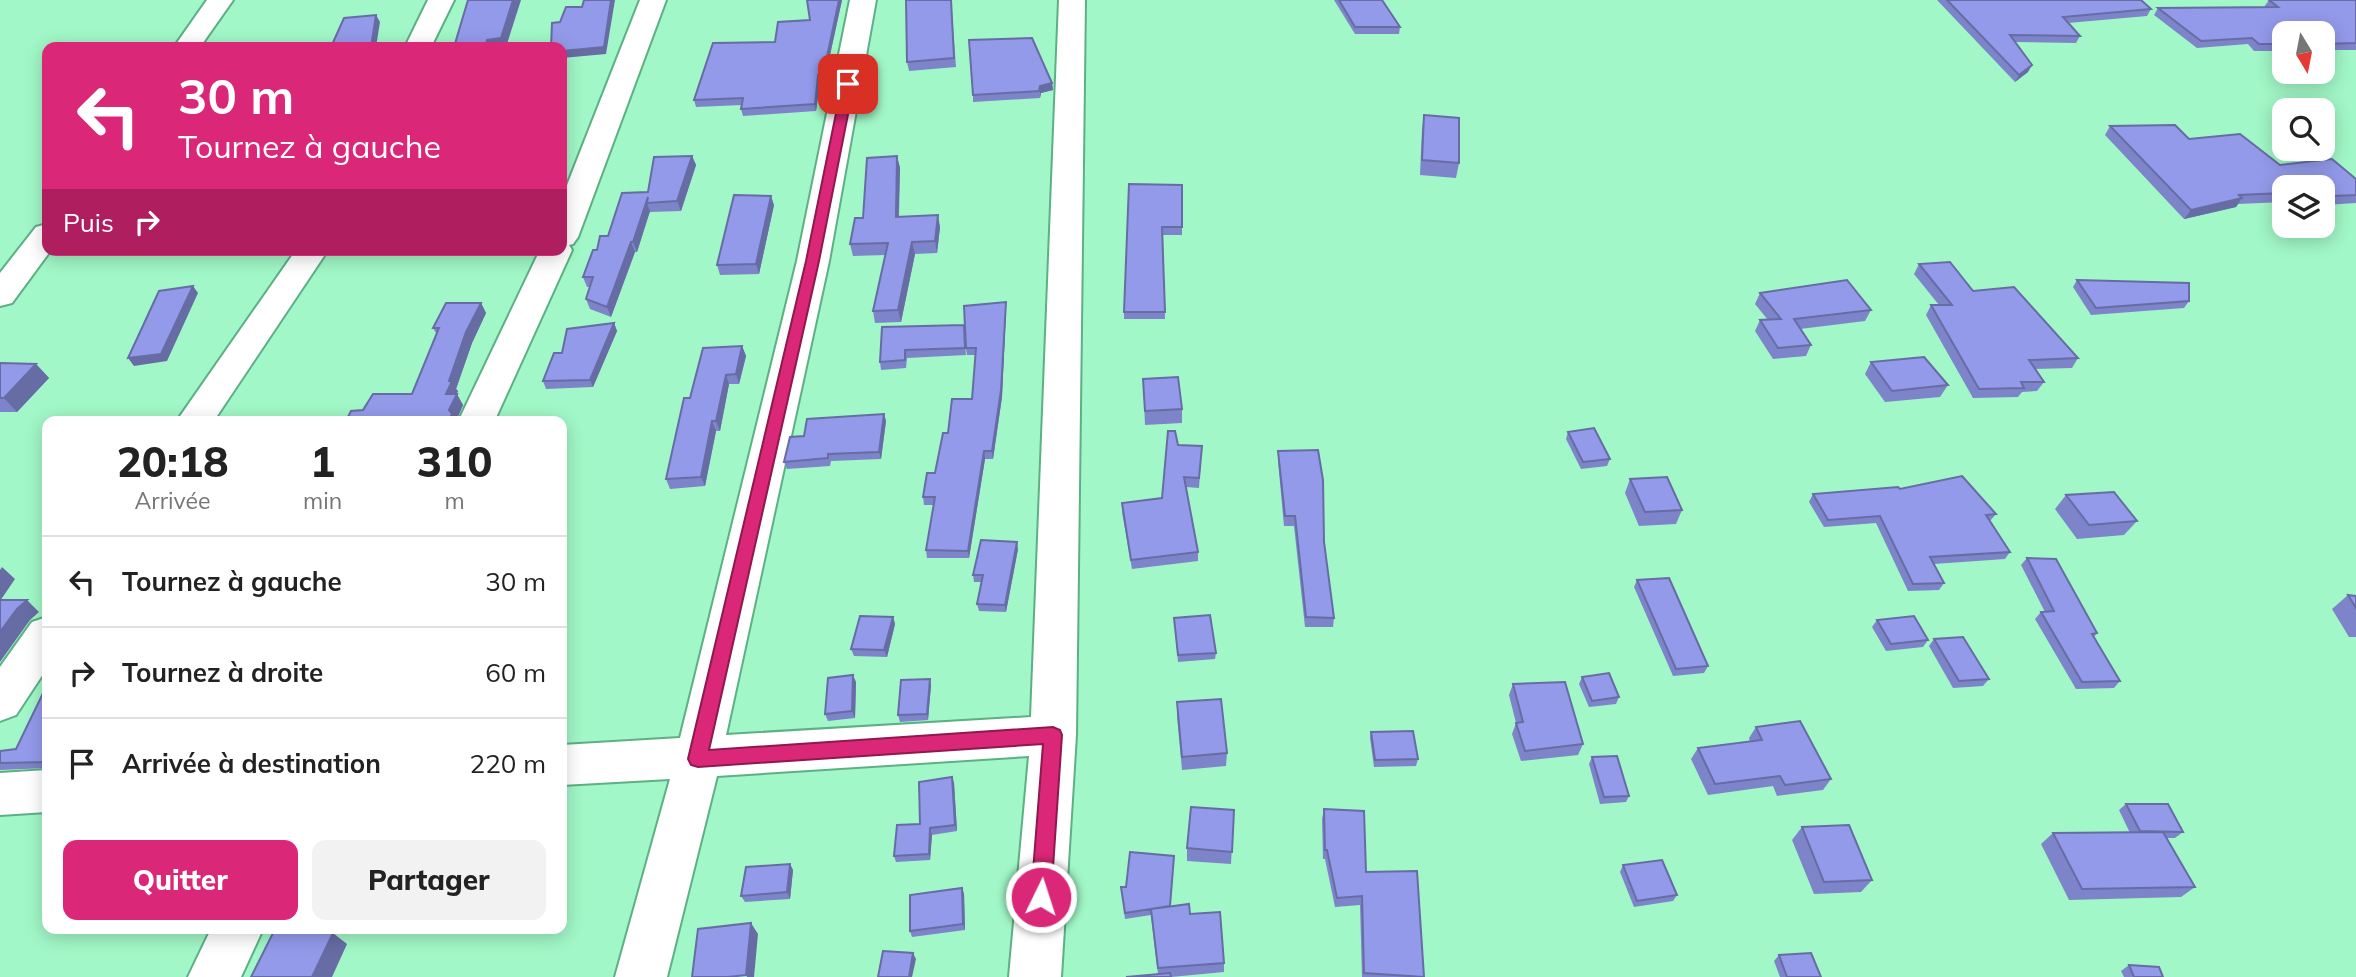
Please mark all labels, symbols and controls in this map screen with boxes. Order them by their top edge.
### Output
north arrow [2272,21,2334,84]
map controls [2272,21,2335,238]
pin [818,54,878,114]
text: 30 m [178,65,294,126]
icon: arrive [829,65,867,103]
icon: left [63,70,154,161]
button: search [2272,98,2335,161]
text: Tournez à gauche [178,126,441,166]
button: layers [2272,175,2335,238]
icon: right [128,203,166,241]
text: Puis [63,206,114,239]
text: 20:18 [117,435,228,488]
text: 1 [310,435,335,488]
text: 310 [417,435,492,488]
text: Arrivée [134,486,211,515]
text: min [303,486,342,515]
text: m [444,486,465,515]
icon: left [63,563,101,601]
text: Tournez à gauche [122,565,342,598]
text: 30 m [485,565,546,598]
icon: right [63,654,101,692]
text: Tournez à droite [122,656,323,689]
text: 60 m [485,656,546,689]
icon: arrive [63,745,101,783]
text: Arrivée à destination [122,747,381,780]
text: 220 m [470,747,546,780]
button: Quitter [63,840,298,920]
button: Partager [312,840,546,920]
position arrow [1004,860,1078,934]

